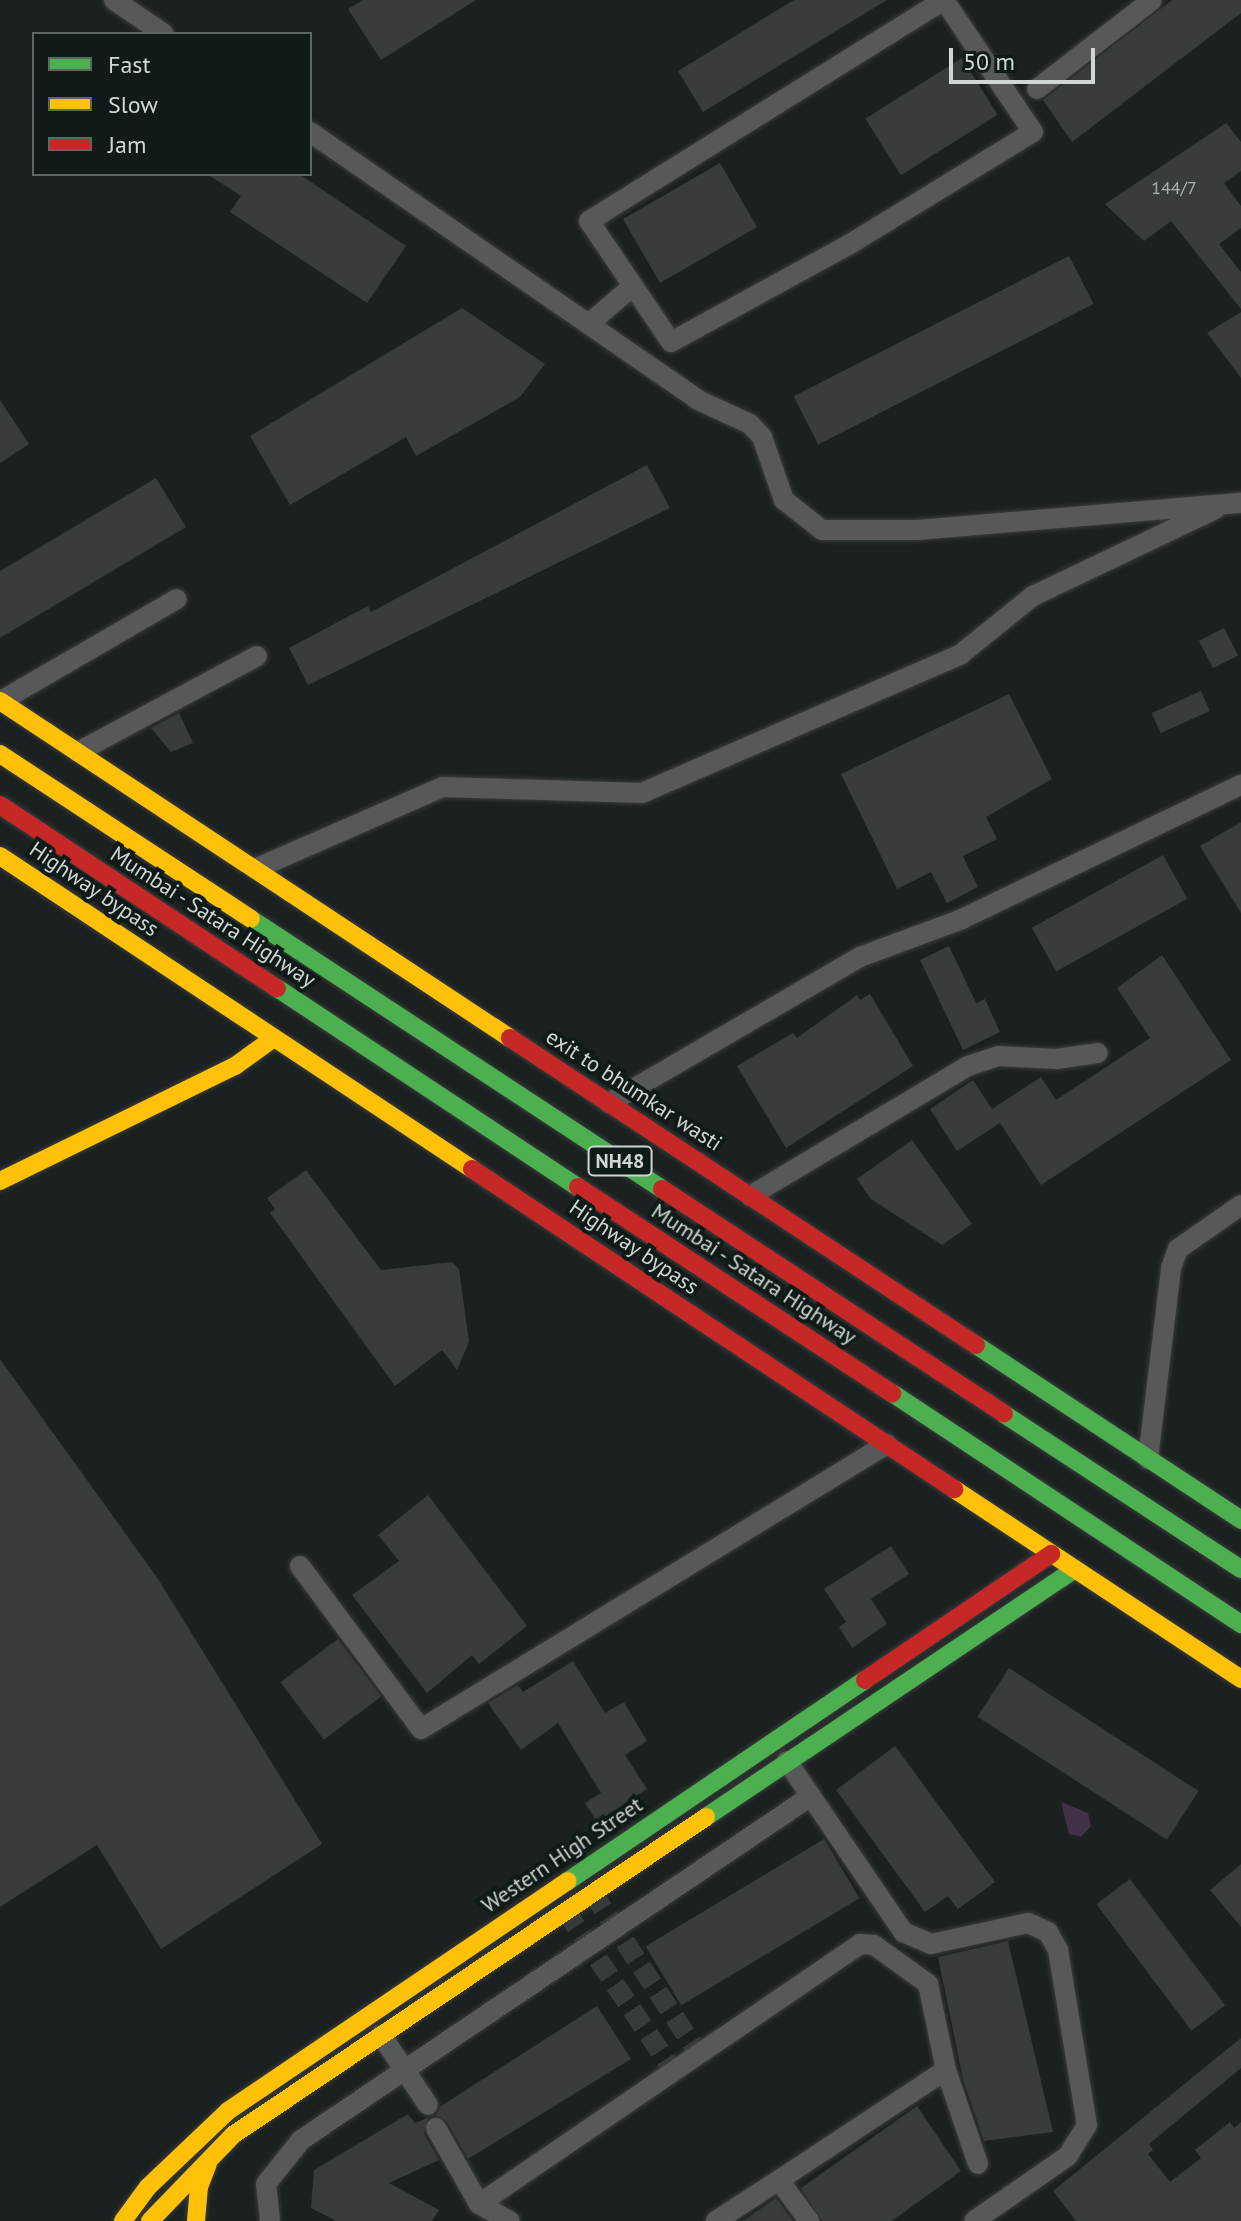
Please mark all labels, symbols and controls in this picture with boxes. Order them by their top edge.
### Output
legend [32,32,312,176]
scale bar [953,32,1099,82]
text: 50 m [963,46,1015,77]
text: Fast [108,49,151,80]
text: Slow [108,89,158,120]
text: Jam [108,129,146,160]
house number: 144/7 [1151,177,1197,199]
street label: Highway bypass [24,836,164,942]
street label: Mumbai - Satara Highway [104,840,322,994]
street label: exit to bhumkar wasti [541,1023,727,1157]
road number: NH48 [586,1145,654,1177]
street label: Highway bypass [564,1194,704,1300]
street label: Mumbai - Satara Highway [645,1197,863,1351]
street label: Western High Street [477,1791,647,1919]

